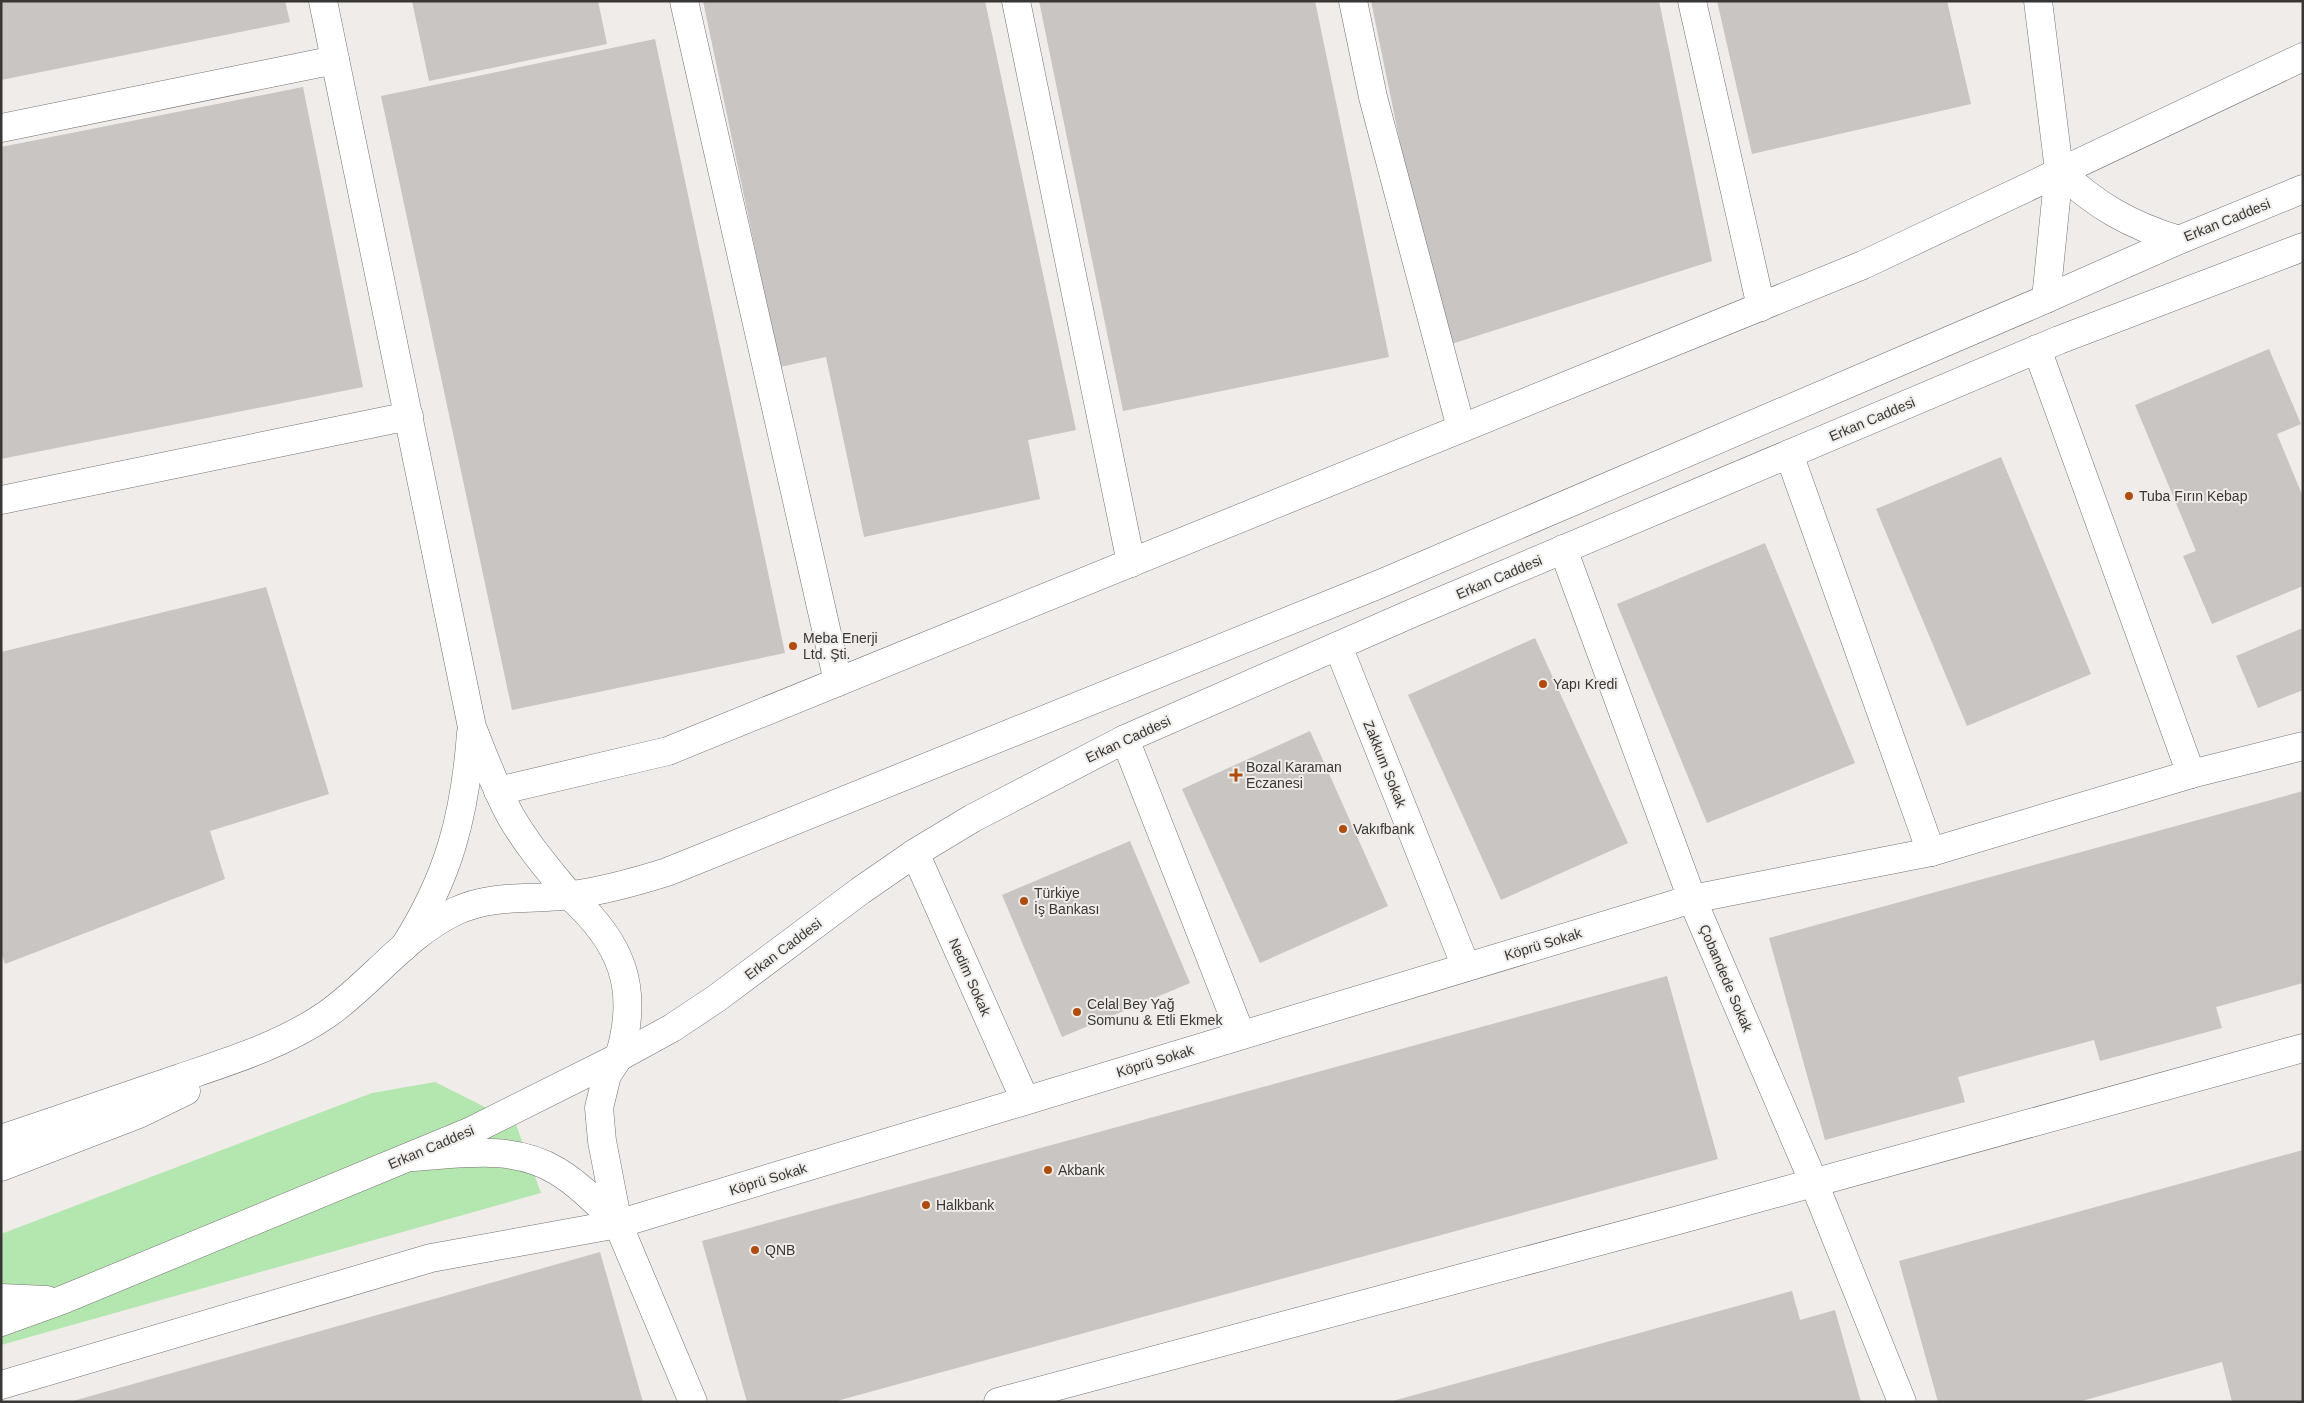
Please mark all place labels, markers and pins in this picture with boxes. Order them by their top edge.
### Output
place label: Tuba Fırın Kebap [2139,488,2248,504]
marker: Tuba Fırın Kebap [2123,490,2135,502]
place label: Meba Enerji Ltd. Şti. [803,630,878,662]
marker: Meba Enerji Ltd. Şti. [787,640,799,652]
place label: Yapı Kredi [1553,676,1617,692]
marker: Yapı Kredi [1537,678,1549,690]
place label: Bozal Karaman Eczanesi [1246,759,1342,791]
marker: Bozal Karaman Eczanesi [1230,769,1242,781]
place label: Vakıfbank [1353,821,1415,837]
marker: Vakıfbank [1337,823,1349,835]
place label: Türkiye İş Bankası [1034,885,1099,917]
marker: Türkiye İş Bankası [1018,895,1030,907]
place label: Celal Bey Yağ Somunu & Etli Ekmek [1087,996,1223,1028]
marker: Celal Bey Yağ Somunu & Etli Ekmek [1071,1006,1083,1018]
place label: Akbank [1058,1162,1106,1178]
marker: Akbank [1042,1164,1054,1176]
place label: Halkbank [936,1197,995,1213]
marker: Halkbank [920,1199,932,1211]
place label: QNB [765,1242,795,1258]
marker: QNB [749,1244,761,1256]

